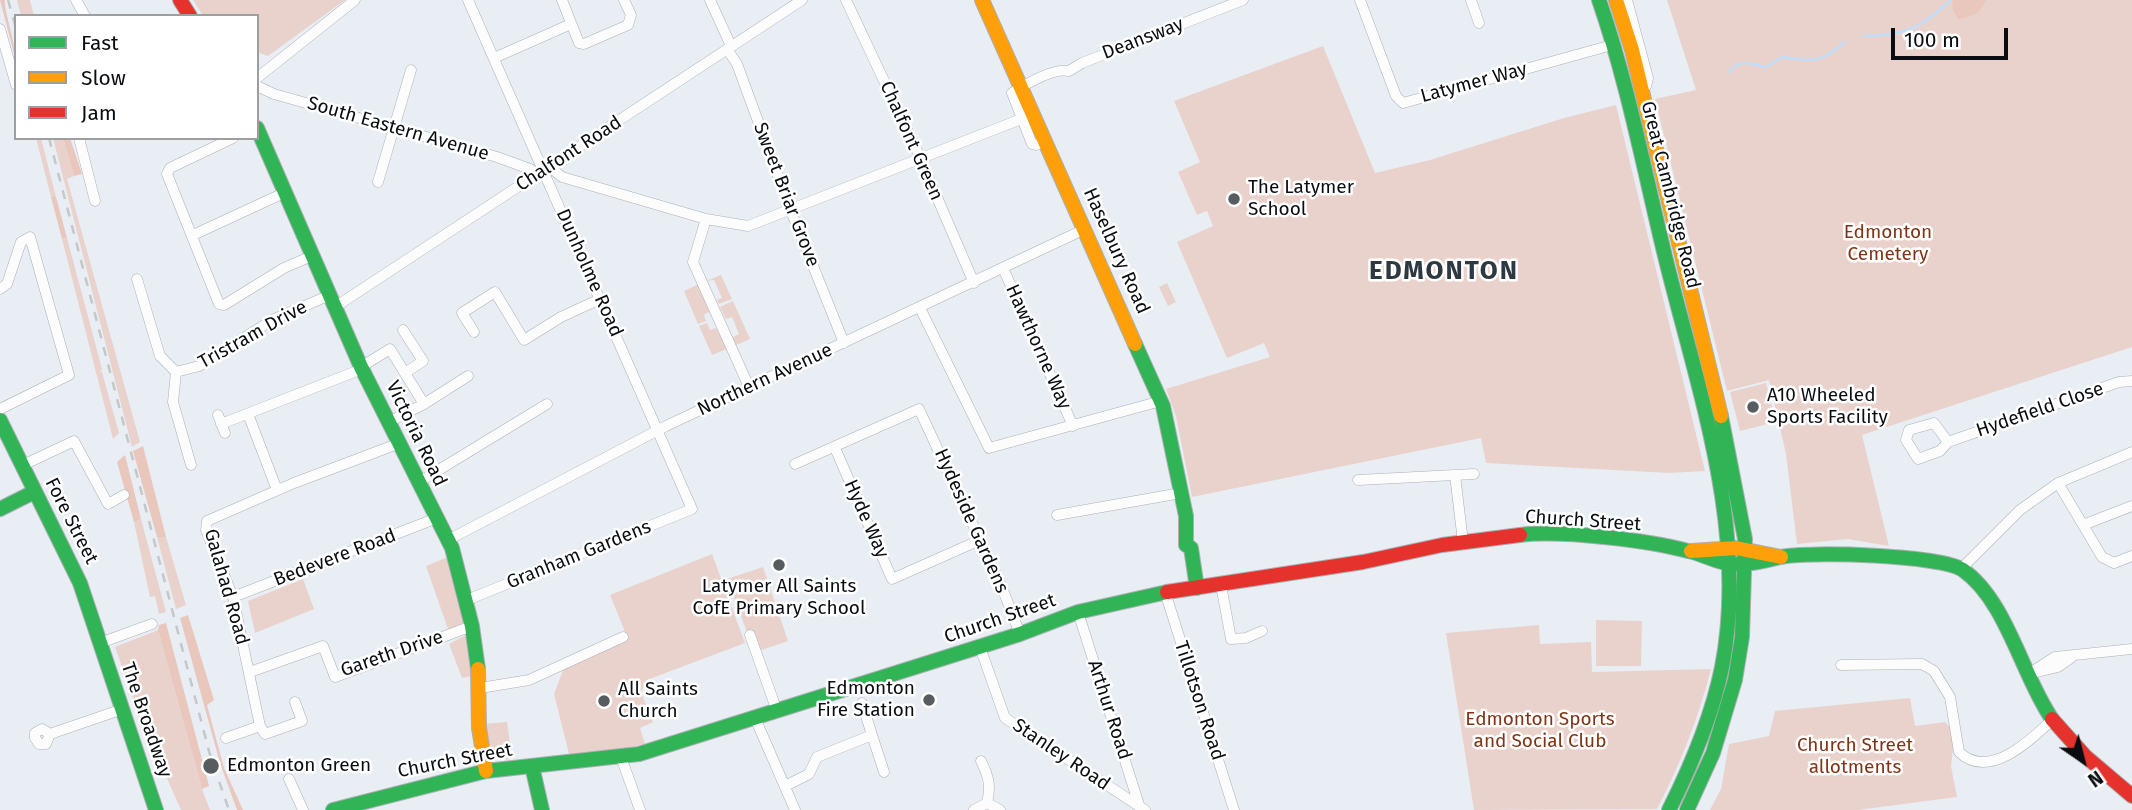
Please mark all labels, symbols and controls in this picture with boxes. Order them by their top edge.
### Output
street label: Deansway [1099,13,1187,65]
legend [14,14,259,140]
scale bar [1894,14,2011,58]
text: 100 m [1904,27,1960,53]
text: Fast [81,30,119,56]
street label: Latymer Way [1418,58,1530,108]
text: Slow [81,65,126,91]
street label: Chalfont Green [875,78,947,204]
street label: South Eastern Avenue [305,92,491,166]
street label: Great Cambridge Road [1636,99,1704,291]
text: Jam [81,100,117,126]
street label: Chalfont Road [512,111,626,197]
street label: Sweet Briar Grove [748,120,824,270]
place label: The Latymer School [1248,177,1354,221]
street label: Haselbury Road [1078,184,1154,318]
marker: The Latymer School [1226,191,1242,207]
street label: Dunholme Road [551,205,627,341]
park label: Edmonton Cemetery [1844,222,1932,266]
district label: EDMONTON [1370,256,1518,288]
street label: Hawthorne Way [1000,281,1076,413]
street label: Tristram Drive [195,296,311,374]
street label: Northern Avenue [694,339,836,421]
street label: Victoria Road [381,378,451,490]
street label: Hydefield Close [1973,378,2107,442]
place label: A10 Wheeled Sports Facility [1767,385,1888,429]
marker: A10 Wheeled Sports Facility [1745,399,1761,415]
street label: Hydeside Gardens [929,445,1013,597]
street label: Fore Street [40,474,102,568]
street label: Hyde Way [839,476,893,562]
street label: Church Street [1524,506,1642,536]
street label: Granham Gardens [503,516,655,594]
street label: Bedevere Road [271,524,399,592]
street label: Galahad Road [199,526,253,648]
marker: Latymer All Saints CofE Primary School [771,557,787,573]
place label: Latymer All Saints CofE Primary School [693,576,865,620]
street label: Church Street [941,589,1059,649]
street label: Gareth Drive [338,626,446,682]
street label: Tillotson Road [1169,638,1229,764]
street label: Arthur Road [1082,657,1136,763]
street label: The Broadway [116,660,176,780]
place label: Edmonton Fire Station [817,678,915,722]
place label: All Saints Church [618,679,698,723]
marker: Edmonton Fire Station [921,692,937,708]
marker: All Saints Church [596,693,612,709]
park label: Edmonton Sports and Social Club [1465,709,1615,753]
street label: Stanley Road [1008,714,1114,796]
north arrow [2048,726,2118,796]
park label: Church Street allotments [1797,735,1913,779]
street label: Church Street [396,739,514,783]
place label: Edmonton Green [227,755,371,777]
marker: Edmonton Green [201,756,221,776]
text: N [2084,766,2107,792]

